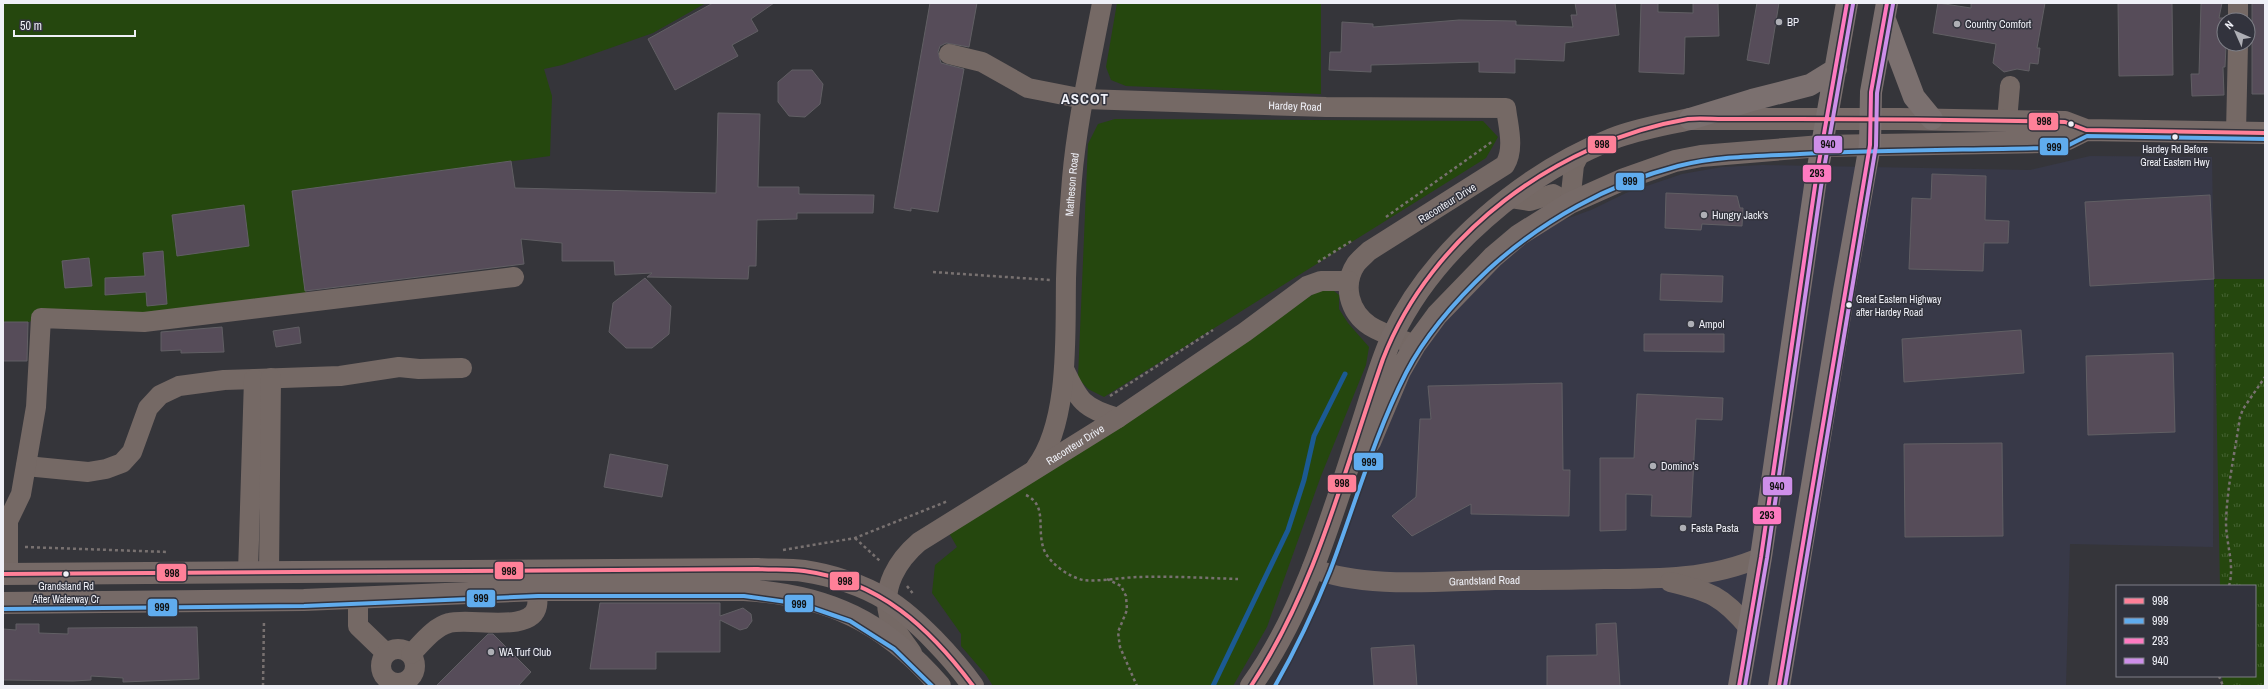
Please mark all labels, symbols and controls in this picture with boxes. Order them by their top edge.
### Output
scale bar [14,12,135,38]
north arrow [2216,12,2256,52]
place label: BP [1787,15,1799,29]
marker: BP [1774,17,1784,27]
place label: Country Comfort [1965,17,2032,31]
text: 50 m [20,18,42,34]
text: N [2222,18,2236,32]
marker: Country Comfort [1952,19,1962,29]
district label: ASCOT [1061,88,1109,109]
street label: Hardey Road [1268,98,1322,114]
line badge: 998 [2028,112,2059,131]
text: 998 [2036,114,2052,128]
unlabelled marker [2066,119,2076,129]
marker: Hardey Rd Before Great Eastern Hwy [2170,132,2180,142]
line badge: 998 [1587,135,1617,154]
line badge: 940 [1813,135,1843,154]
text: 998 [1594,137,1610,151]
text: 940 [1820,137,1836,151]
line badge: 999 [2039,137,2069,156]
text: 999 [2046,140,2062,154]
place label: Hardey Rd Before Great Eastern Hwy [2140,143,2211,169]
street label: Matheson Road [1062,152,1082,217]
line badge: 293 [1802,164,1832,183]
text: 293 [1809,166,1825,180]
line badge: 999 [1615,172,1645,191]
text: 999 [1622,174,1638,188]
street label: Raconteur Drive [1415,180,1479,226]
place label: Hungry Jack's [1712,208,1769,222]
marker: Hungry Jack's [1699,210,1709,220]
place label: Great Eastern Highway after Hardey Road [1856,293,1942,319]
marker: Great Eastern Highway after Hardey Road [1844,300,1854,310]
place label: Ampol [1698,317,1725,331]
marker: Ampol [1686,319,1696,329]
street label: Raconteur Drive [1044,421,1107,468]
line badge: 999 [1353,452,1384,471]
text: 999 [1361,455,1377,469]
place label: Domino's [1661,459,1699,473]
marker: Domino's [1648,461,1658,471]
line badge: 998 [1327,474,1357,493]
text: 998 [1334,476,1350,490]
line badge: 940 [1762,476,1793,496]
text: 940 [1769,479,1785,493]
line badge: 293 [1752,506,1782,525]
text: 293 [1759,508,1775,522]
place label: Fasta Pasta [1691,521,1739,535]
marker: Fasta Pasta [1678,523,1688,533]
line badge: 998 [494,561,524,580]
line badge: 998 [156,563,187,582]
text: 998 [501,564,517,578]
text: 998 [164,566,180,580]
marker: Grandstand Rd After Waterway Cr [61,569,71,579]
line badge: 998 [829,571,860,591]
street label: Grandstand Road [1448,573,1520,589]
text: 998 [837,574,853,588]
place label: Grandstand Rd After Waterway Cr [32,580,100,606]
legend [2116,585,2256,677]
line badge: 999 [466,589,496,608]
text: 999 [473,591,489,605]
text: 998 [2152,593,2168,609]
line badge: 999 [784,594,814,613]
text: 999 [791,597,807,611]
line badge: 999 [147,598,178,617]
text: 999 [154,600,170,614]
text: 999 [2152,613,2168,629]
text: 293 [2152,633,2168,649]
place label: WA Turf Club [499,645,551,659]
marker: WA Turf Club [486,647,496,657]
text: 940 [2152,653,2168,669]

